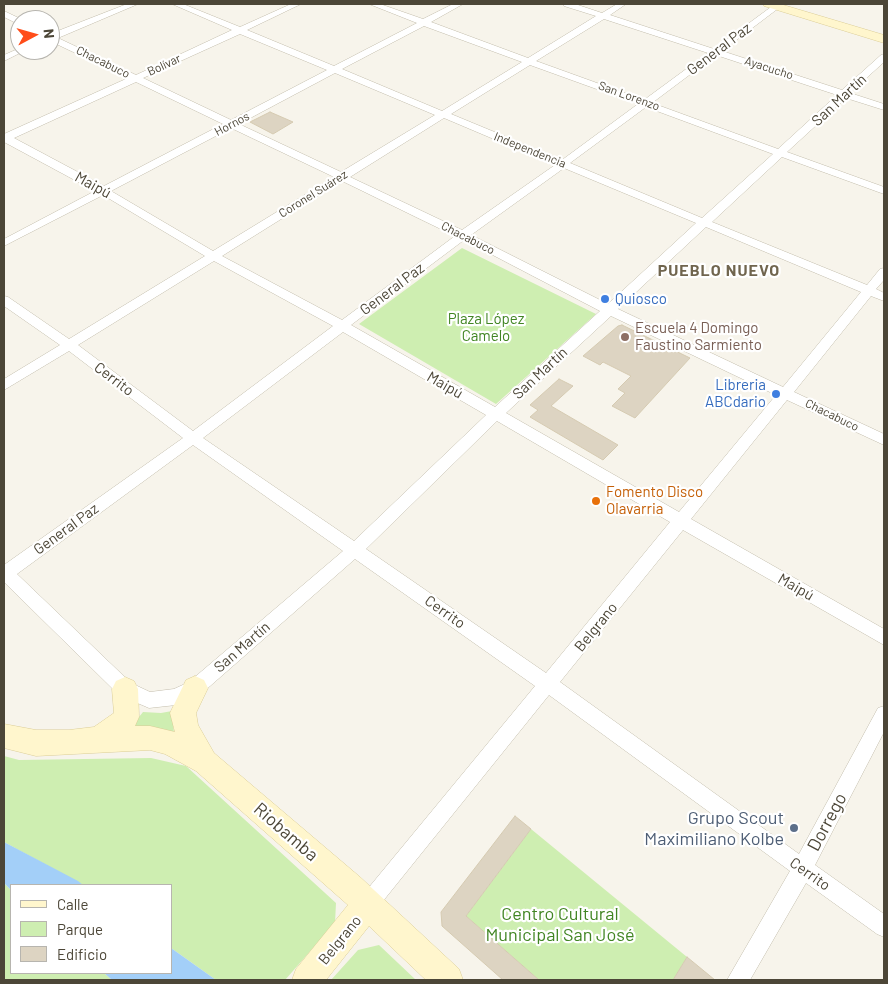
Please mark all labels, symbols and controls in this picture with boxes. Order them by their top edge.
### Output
north arrow [10,10,60,60]
street label: General Paz [683,19,755,79]
text: N [40,28,58,39]
street label: Chacabuco [74,43,132,81]
street label: Bolívar [145,51,183,79]
street label: Ayacucho [743,53,795,83]
street label: San Martín [808,70,870,130]
street label: San Lorenzo [596,78,662,114]
street label: Hornos [212,109,252,139]
street label: Independencia [492,129,568,171]
street label: Coronel Suárez [276,167,350,221]
street label: Maipú [72,168,114,202]
street label: Chacabuco [439,218,497,258]
street label: General Paz [356,259,428,319]
district label: PUEBLO NUEVO [656,261,782,281]
place label: Quiosco [615,290,667,308]
marker: Quiosco [599,293,611,305]
park label: Plaza López Camelo [448,310,524,345]
place label: Escuela 4 Domingo Faustino Sarmiento [635,319,762,354]
marker: Escuela 4 Domingo Faustino Sarmiento [619,331,631,343]
street label: San Martín [509,343,571,403]
street label: Cerrito [91,358,137,400]
street label: Maipú [424,368,466,402]
place label: Libreria ABCdario [705,376,766,411]
marker: Libreria ABCdario [770,388,782,400]
street label: Chacabuco [803,396,861,434]
place label: Fomento Disco Olavarria [606,483,703,518]
marker: Fomento Disco Olavarria [590,495,602,507]
street label: General Paz [30,499,102,559]
street label: Maipú [775,570,817,604]
street label: Cerrito [421,592,469,632]
street label: Belgrano [571,599,621,655]
street label: San Martín [210,618,274,676]
street label: Dorrego [803,789,851,855]
street label: Riobamba [249,798,323,866]
place label: Grupo Scout Maximiliano Kolbe [644,807,784,850]
marker: Grupo Scout Maximiliano Kolbe [788,822,800,834]
street label: Cerrito [786,854,834,894]
legend [10,884,172,974]
text: Calle [57,895,89,913]
park label: Centro Cultural Municipal San José [485,903,635,946]
street label: Belgrano [315,912,365,968]
text: Parque [57,920,103,938]
text: Edificio [57,945,107,963]

